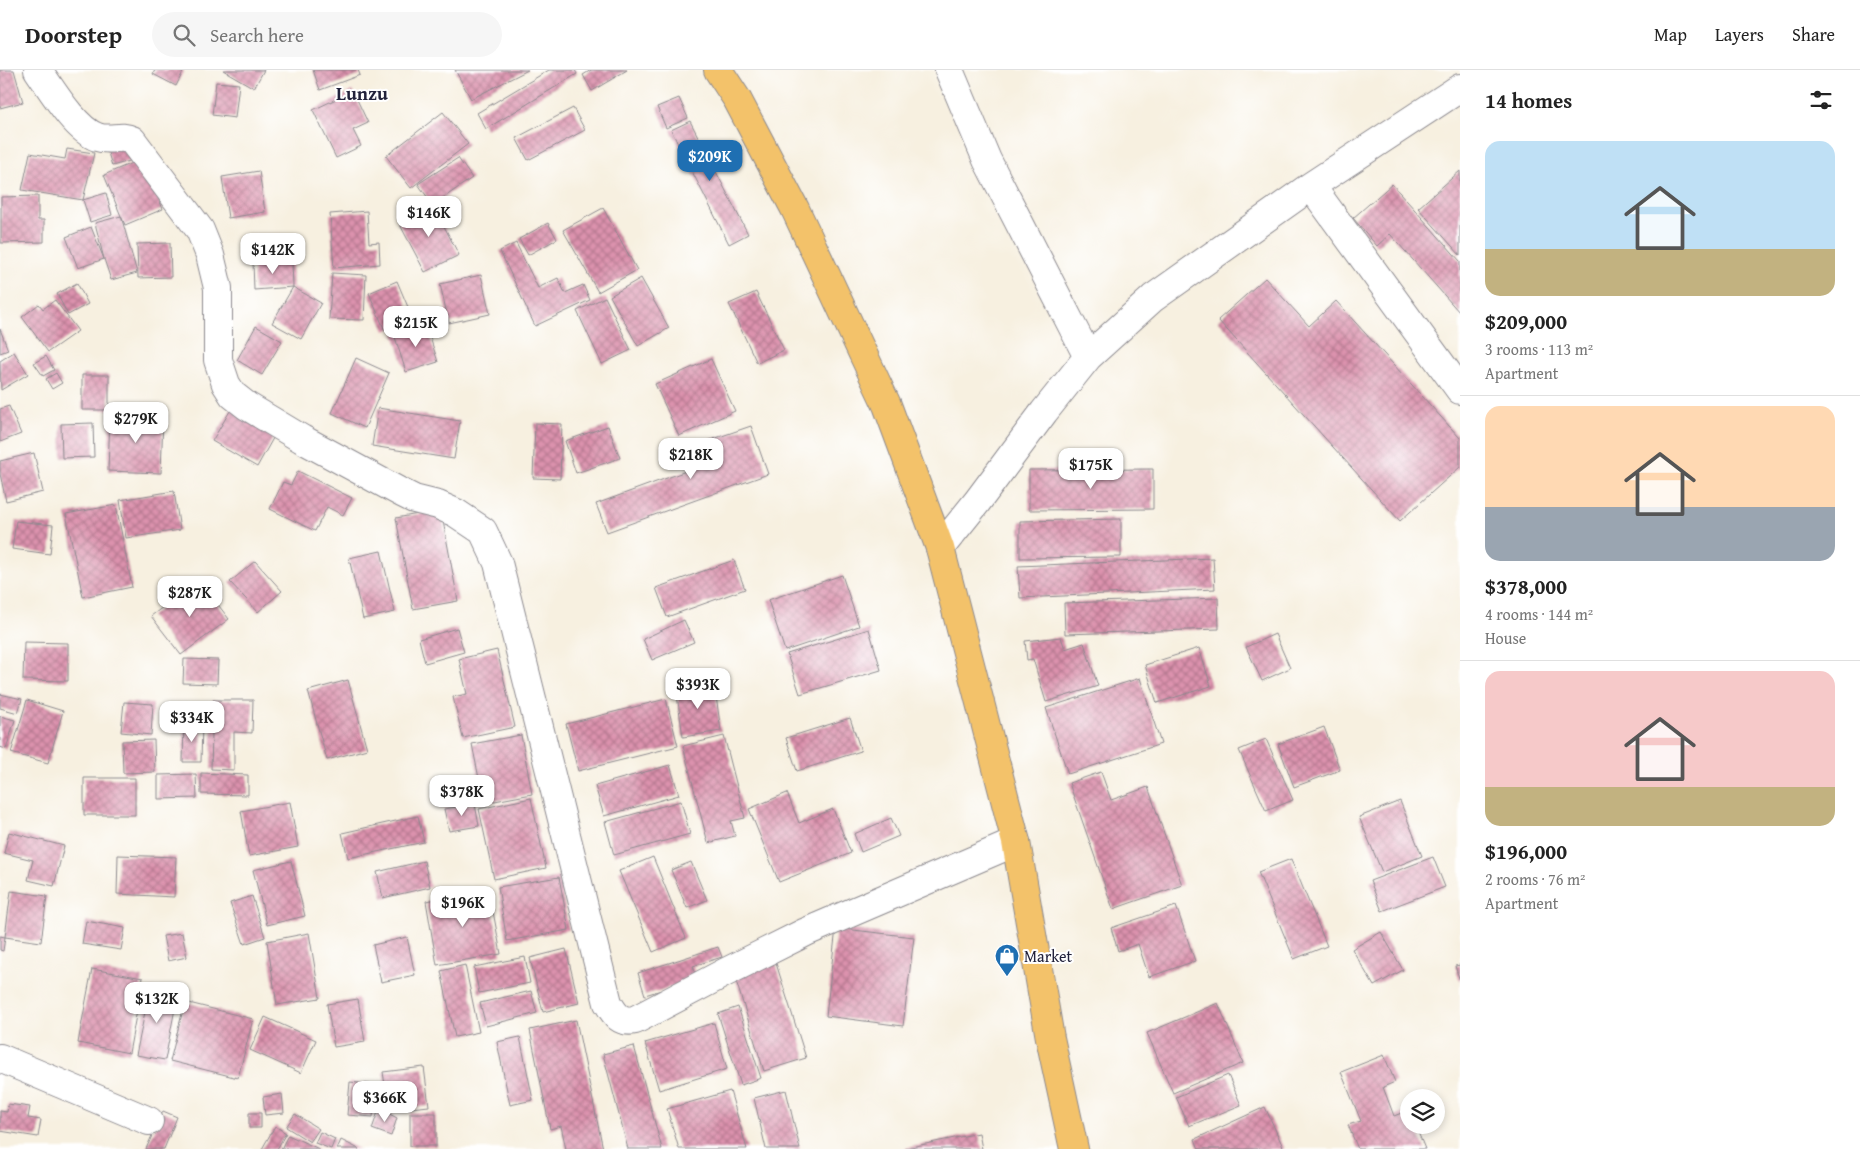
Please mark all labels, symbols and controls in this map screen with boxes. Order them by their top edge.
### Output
search box [152,12,502,57]
text: Doorstep [25,17,122,52]
icon: search [170,21,198,49]
text: Search here [210,21,304,49]
text: Map [1654,21,1687,48]
text: Layers [1715,21,1764,48]
text: Share [1792,21,1835,48]
district label: Lunzu [336,79,388,107]
text: 14 homes [1485,85,1572,116]
icon: filters [1807,86,1835,114]
pin: $209K [675,140,745,182]
text: $209K [688,144,732,168]
icon: home [1615,173,1705,263]
pin: $146K [394,196,464,238]
text: $146K [407,200,451,224]
pin: $142K [238,232,308,275]
text: $142K [251,237,295,261]
pin: $215K [381,306,451,348]
text: $209,000 [1485,306,1567,337]
text: $215K [394,310,438,334]
text: 3 rooms · 113 m² [1485,337,1593,361]
text: Apartment [1485,361,1558,385]
pin: $279K [101,402,171,444]
text: $279K [114,406,158,430]
pin: $218K [656,438,726,480]
icon: home [1615,439,1705,529]
text: $218K [669,442,713,466]
pin: $175K [1056,448,1126,490]
text: $175K [1069,452,1113,476]
text: $378,000 [1485,571,1567,602]
pin: $287K [155,576,225,618]
text: $287K [168,580,212,604]
text: 4 rooms · 144 m² [1485,602,1593,626]
text: House [1485,626,1526,650]
pin: $393K [663,668,733,710]
text: $393K [676,672,720,696]
pin: $334K [157,700,227,743]
icon: home [1615,704,1705,794]
text: $334K [170,705,214,729]
pin: $378K [427,774,497,817]
text: $378K [440,779,484,803]
text: $196,000 [1485,836,1567,867]
text: 2 rooms · 76 m² [1485,867,1585,891]
pin: $196K [428,886,498,928]
text: $196K [441,890,485,914]
text: Apartment [1485,891,1558,915]
shop icon: Market [994,943,1020,977]
place label: Market [1024,944,1073,968]
pin: $132K [122,982,192,1024]
text: $132K [135,986,179,1010]
pin: $366K [350,1080,420,1123]
text: $366K [363,1085,407,1109]
map controls [1400,1089,1445,1134]
button: layers [1400,1089,1445,1134]

